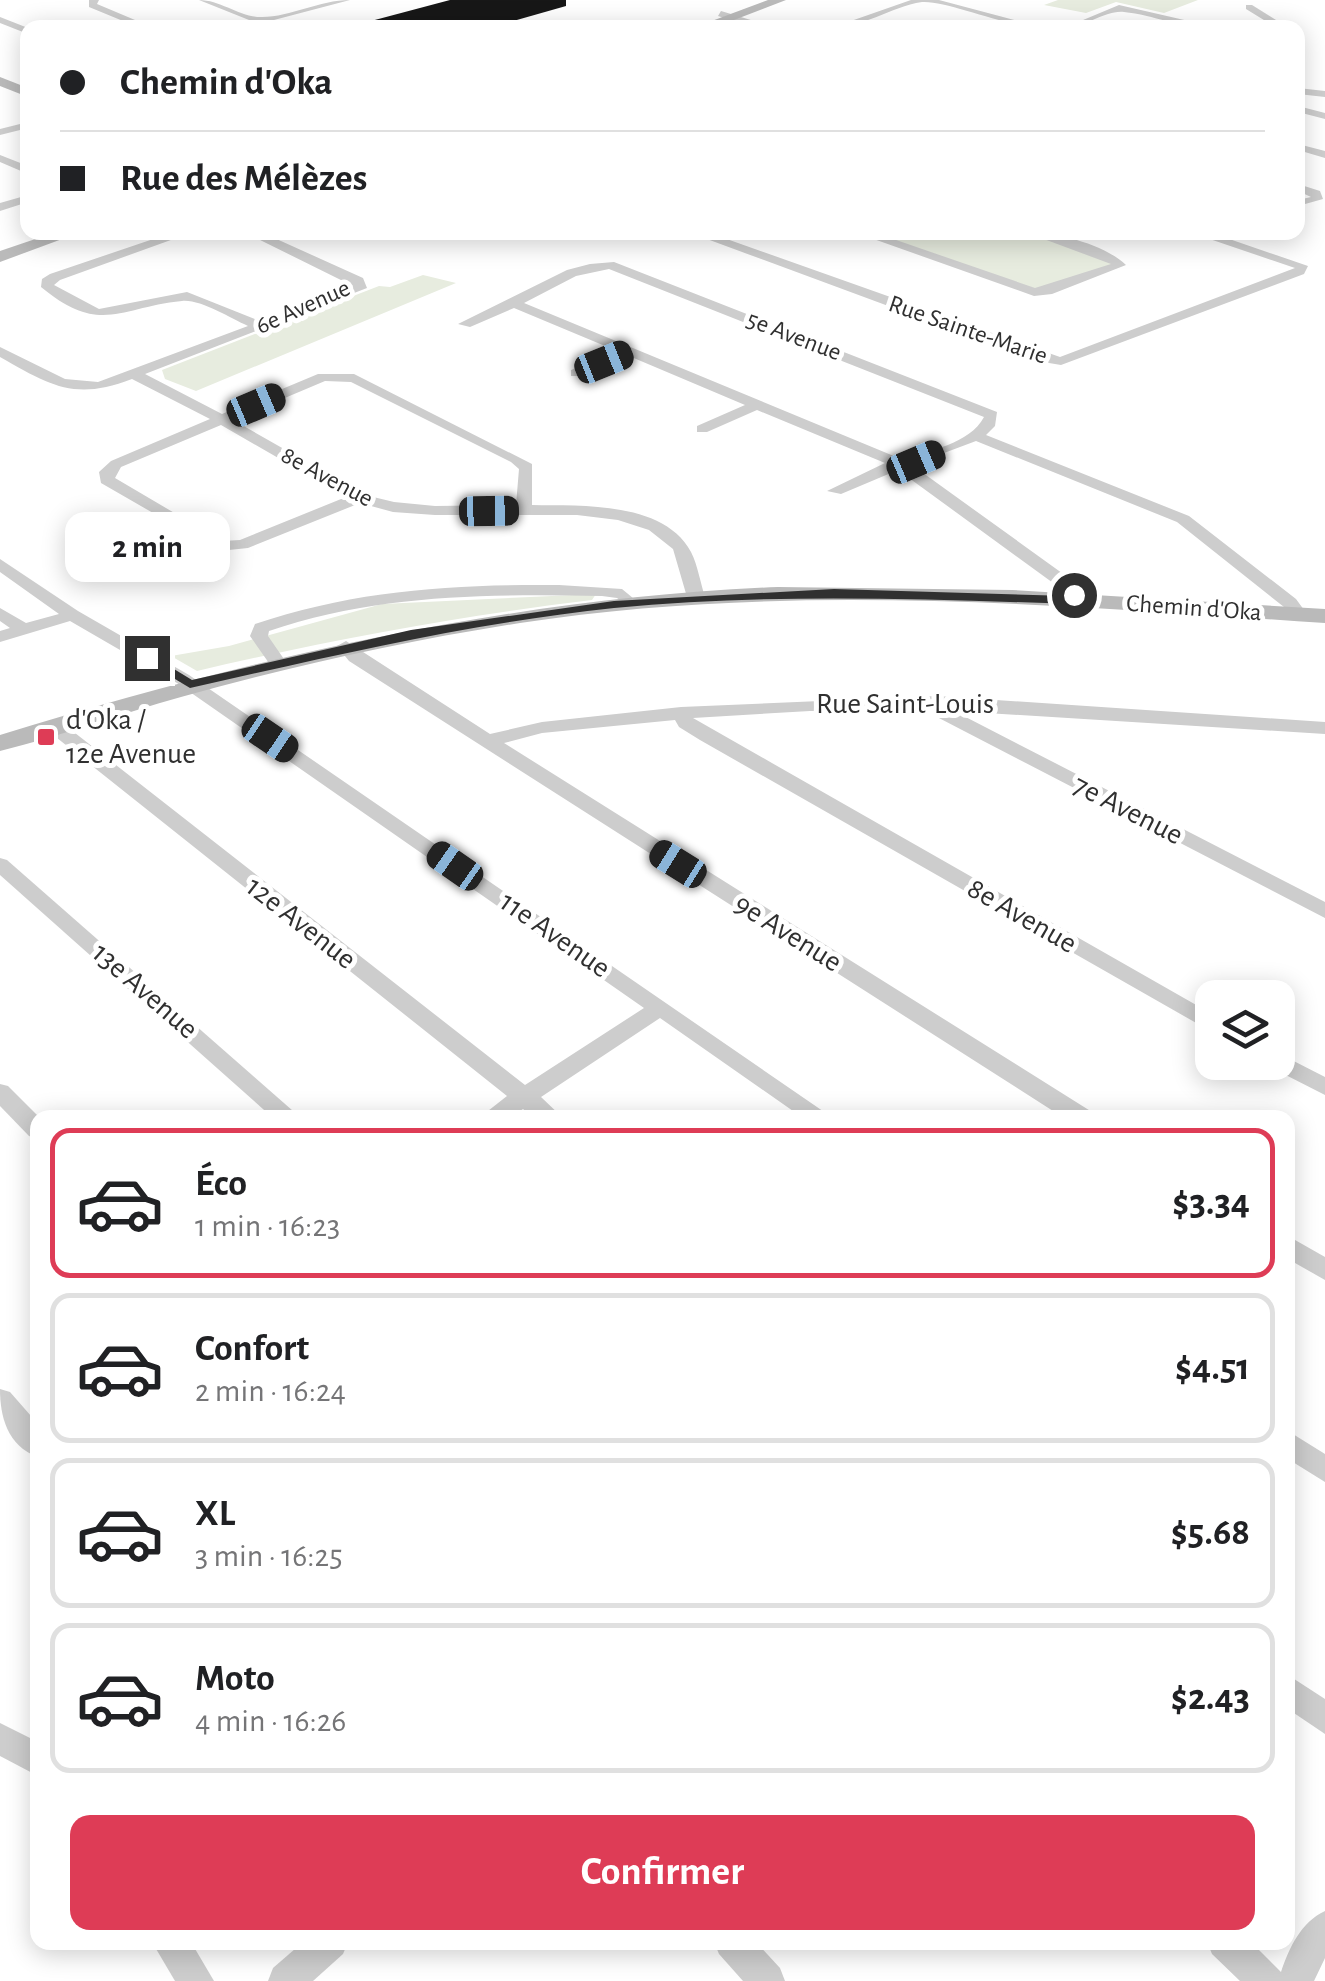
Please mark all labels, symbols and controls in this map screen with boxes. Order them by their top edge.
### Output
text: Chemin d'Oka [120,64,333,102]
text: Rue des Mélèzes [120,160,367,198]
street label: 6e Avenue [252,275,354,339]
street label: Rue Sainte-Marie [885,291,1051,369]
street label: 5e Avenue [743,307,845,365]
car [571,337,637,387]
car [223,379,289,431]
car [883,436,949,488]
street label: 8e Avenue [277,442,377,512]
car [459,495,519,527]
callout: 2 min [64,513,230,583]
text: 2 min [112,531,183,563]
route start [1052,573,1097,618]
street label: Chemin d'Oka [1125,591,1263,625]
route end [125,636,170,681]
street label: Rue Saint-Louis [816,689,994,719]
place label: d'Oka / 12e Avenue [66,705,196,769]
car [237,709,303,767]
marker: d'Oka / 12e Avenue [35,726,57,748]
street label: 7e Avenue [1068,770,1188,850]
car [645,835,711,893]
car [422,837,488,895]
street label: 12e Avenue [240,871,362,975]
street label: 8e Avenue [962,873,1082,959]
street label: 11e Avenue [494,886,616,984]
street label: 9e Avenue [729,888,847,978]
street label: 13e Avenue [87,937,203,1045]
map controls [1195,980,1295,1080]
button: layers [1195,980,1295,1080]
icon: car [75,1158,165,1248]
text: Éco [195,1165,247,1203]
text: $3.34 [1172,1184,1250,1222]
text: 1 min · 16:23 [195,1210,340,1242]
icon: car [75,1323,165,1413]
text: Confort [195,1330,309,1368]
text: $4.51 [1175,1349,1250,1387]
text: 2 min · 16:24 [195,1375,346,1407]
icon: car [75,1488,165,1578]
text: XL [195,1495,235,1533]
text: $5.68 [1171,1514,1250,1552]
text: 3 min · 16:25 [195,1540,343,1572]
icon: car [75,1653,165,1743]
text: Moto [195,1660,275,1698]
text: $2.43 [1171,1679,1250,1717]
text: 4 min · 16:26 [195,1705,346,1737]
button: Confirmer [70,1815,1255,1930]

